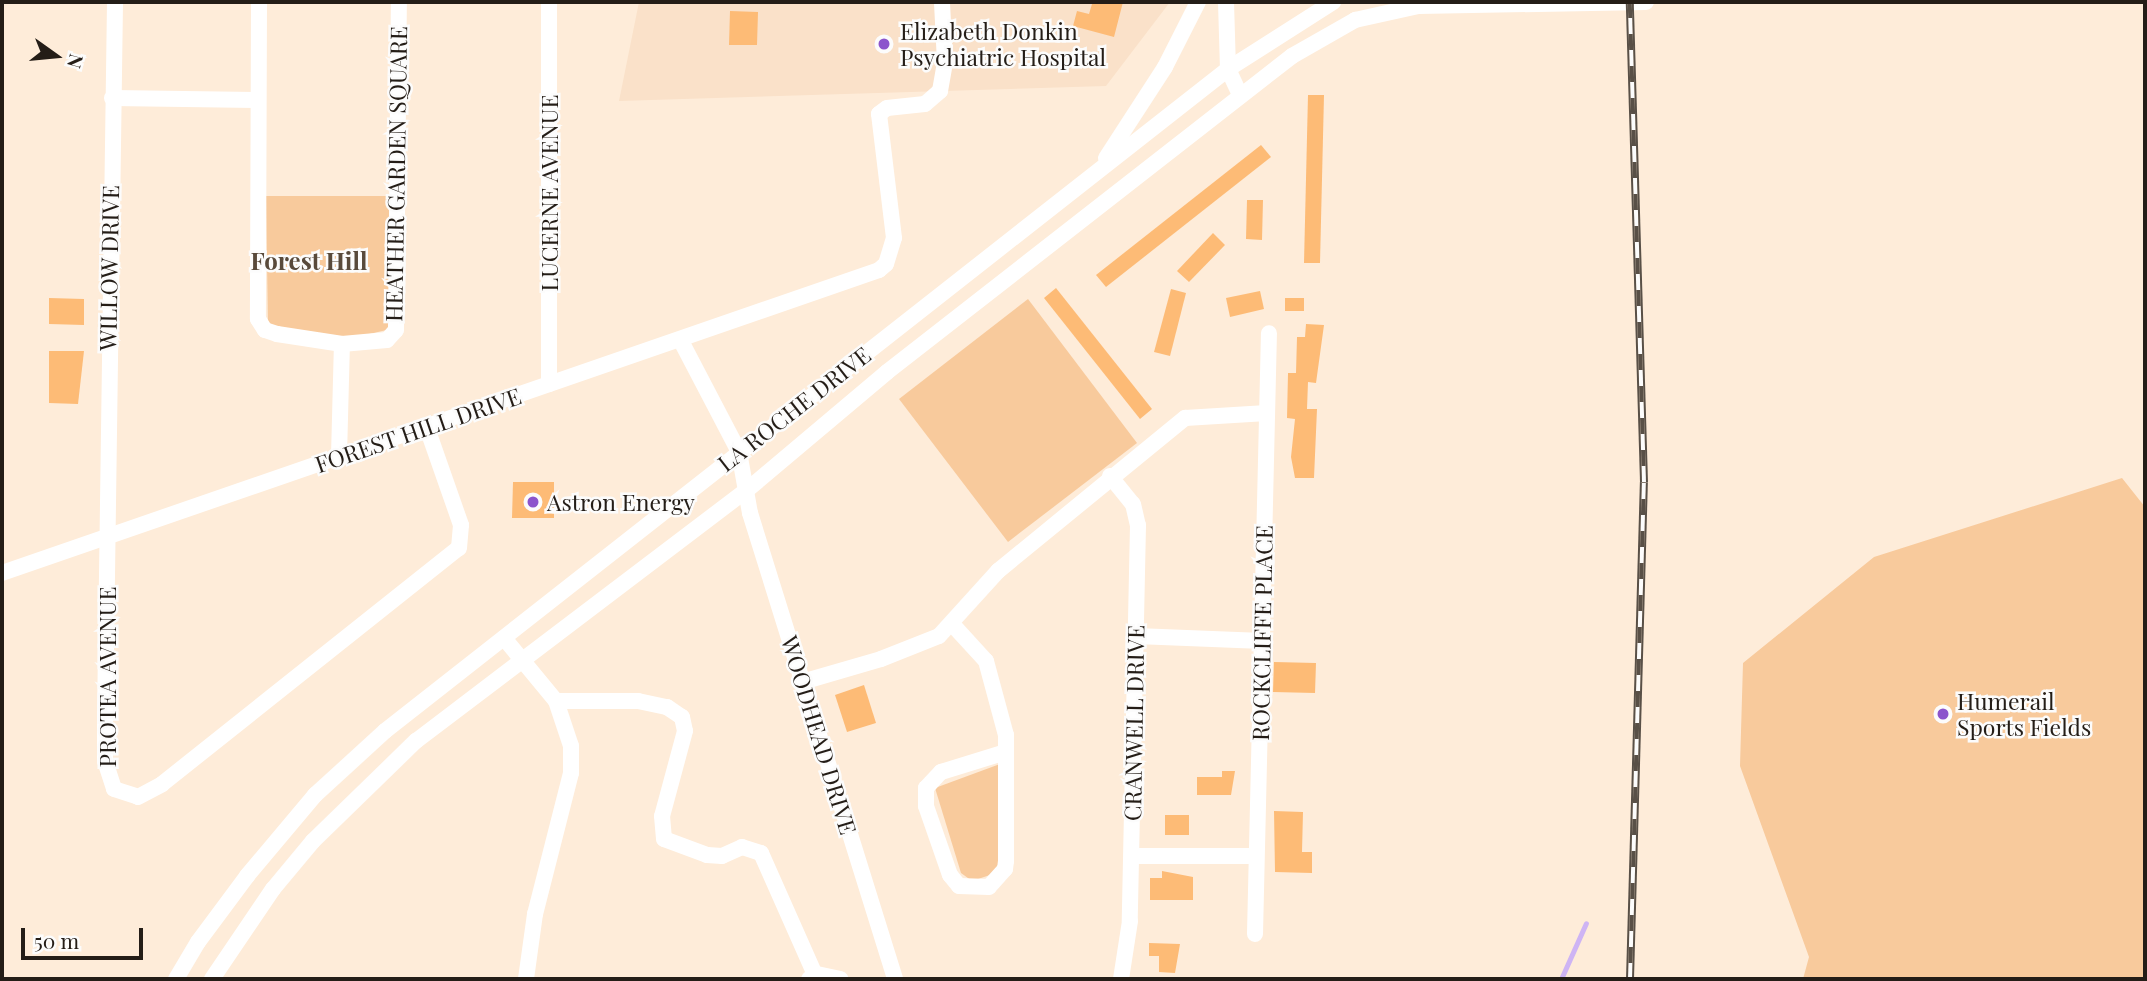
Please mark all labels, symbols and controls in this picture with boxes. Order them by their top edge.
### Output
place label: Elizabeth Donkin Psychiatric Hospital [900,17,1106,71]
north arrow [21,21,91,91]
street label: HEATHER GARDEN SQUARE [380,26,412,322]
marker: Elizabeth Donkin Psychiatric Hospital [874,34,894,54]
text: N [62,51,91,71]
street label: LUCERNE AVENUE [535,94,563,292]
street label: WILLOW DRIVE [94,184,124,352]
district label: Forest Hill [250,247,368,275]
street label: LA ROCHE DRIVE [712,341,876,477]
street label: FOREST HILL DRIVE [311,382,525,478]
place label: Astron Energy [547,488,695,516]
marker: Astron Energy [525,494,541,510]
street label: ROCKCLIFFE PLACE [1246,525,1278,741]
street label: PROTEA AVENUE [93,586,121,768]
street label: CRANWELL DRIVE [1118,625,1150,821]
street label: WOODHEAD DRIVE [776,632,862,838]
place label: Humerail Sports Fields [1957,687,2091,741]
marker: Humerail Sports Fields [1935,706,1951,722]
scale bar [24,914,147,958]
text: 50 m [34,926,79,954]

